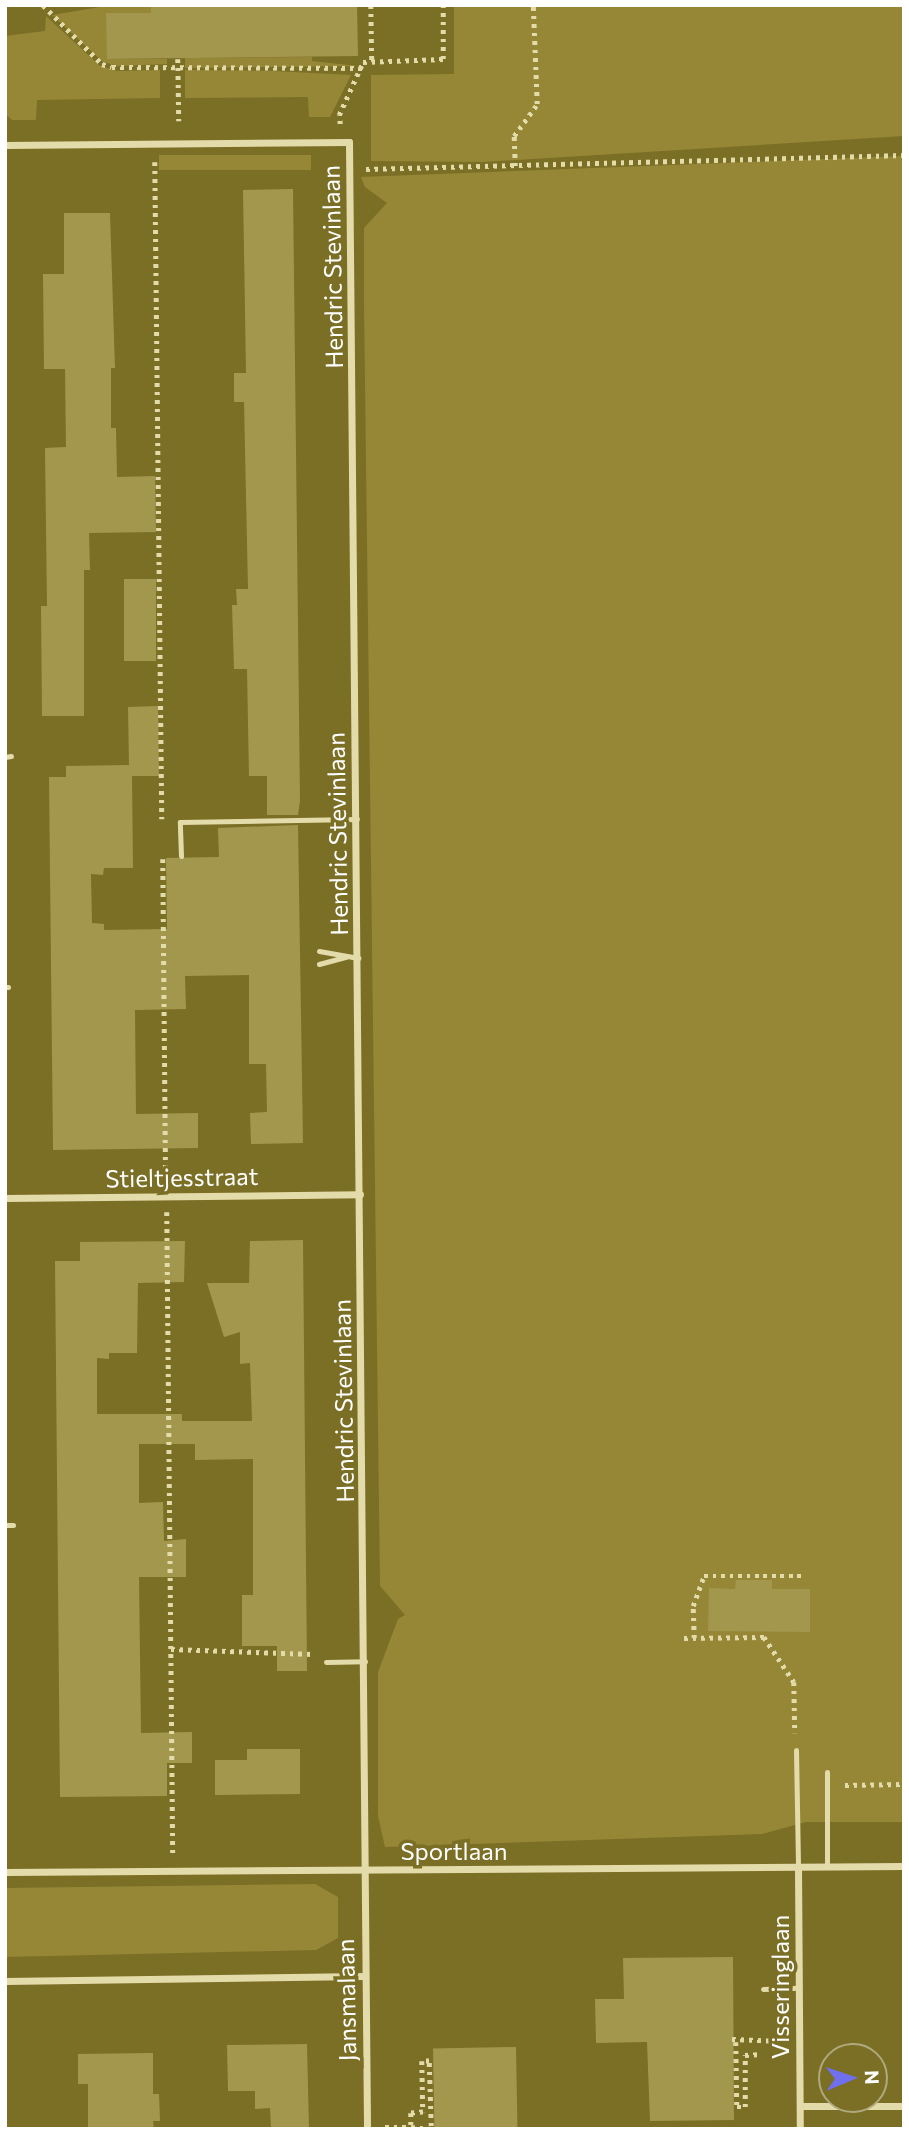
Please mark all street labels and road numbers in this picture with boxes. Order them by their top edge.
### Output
street label: Hendric Stevinlaan [316,165,348,369]
street label: Hendric Stevinlaan [321,732,353,936]
street label: Stieltjesstraat [105,1161,259,1193]
street label: Hendric Stevinlaan [327,1299,359,1503]
street label: Sportlaan [401,1837,507,1865]
street label: Visseringlaan [766,1915,794,2059]
street label: Jansmalaan [331,1938,361,2062]

